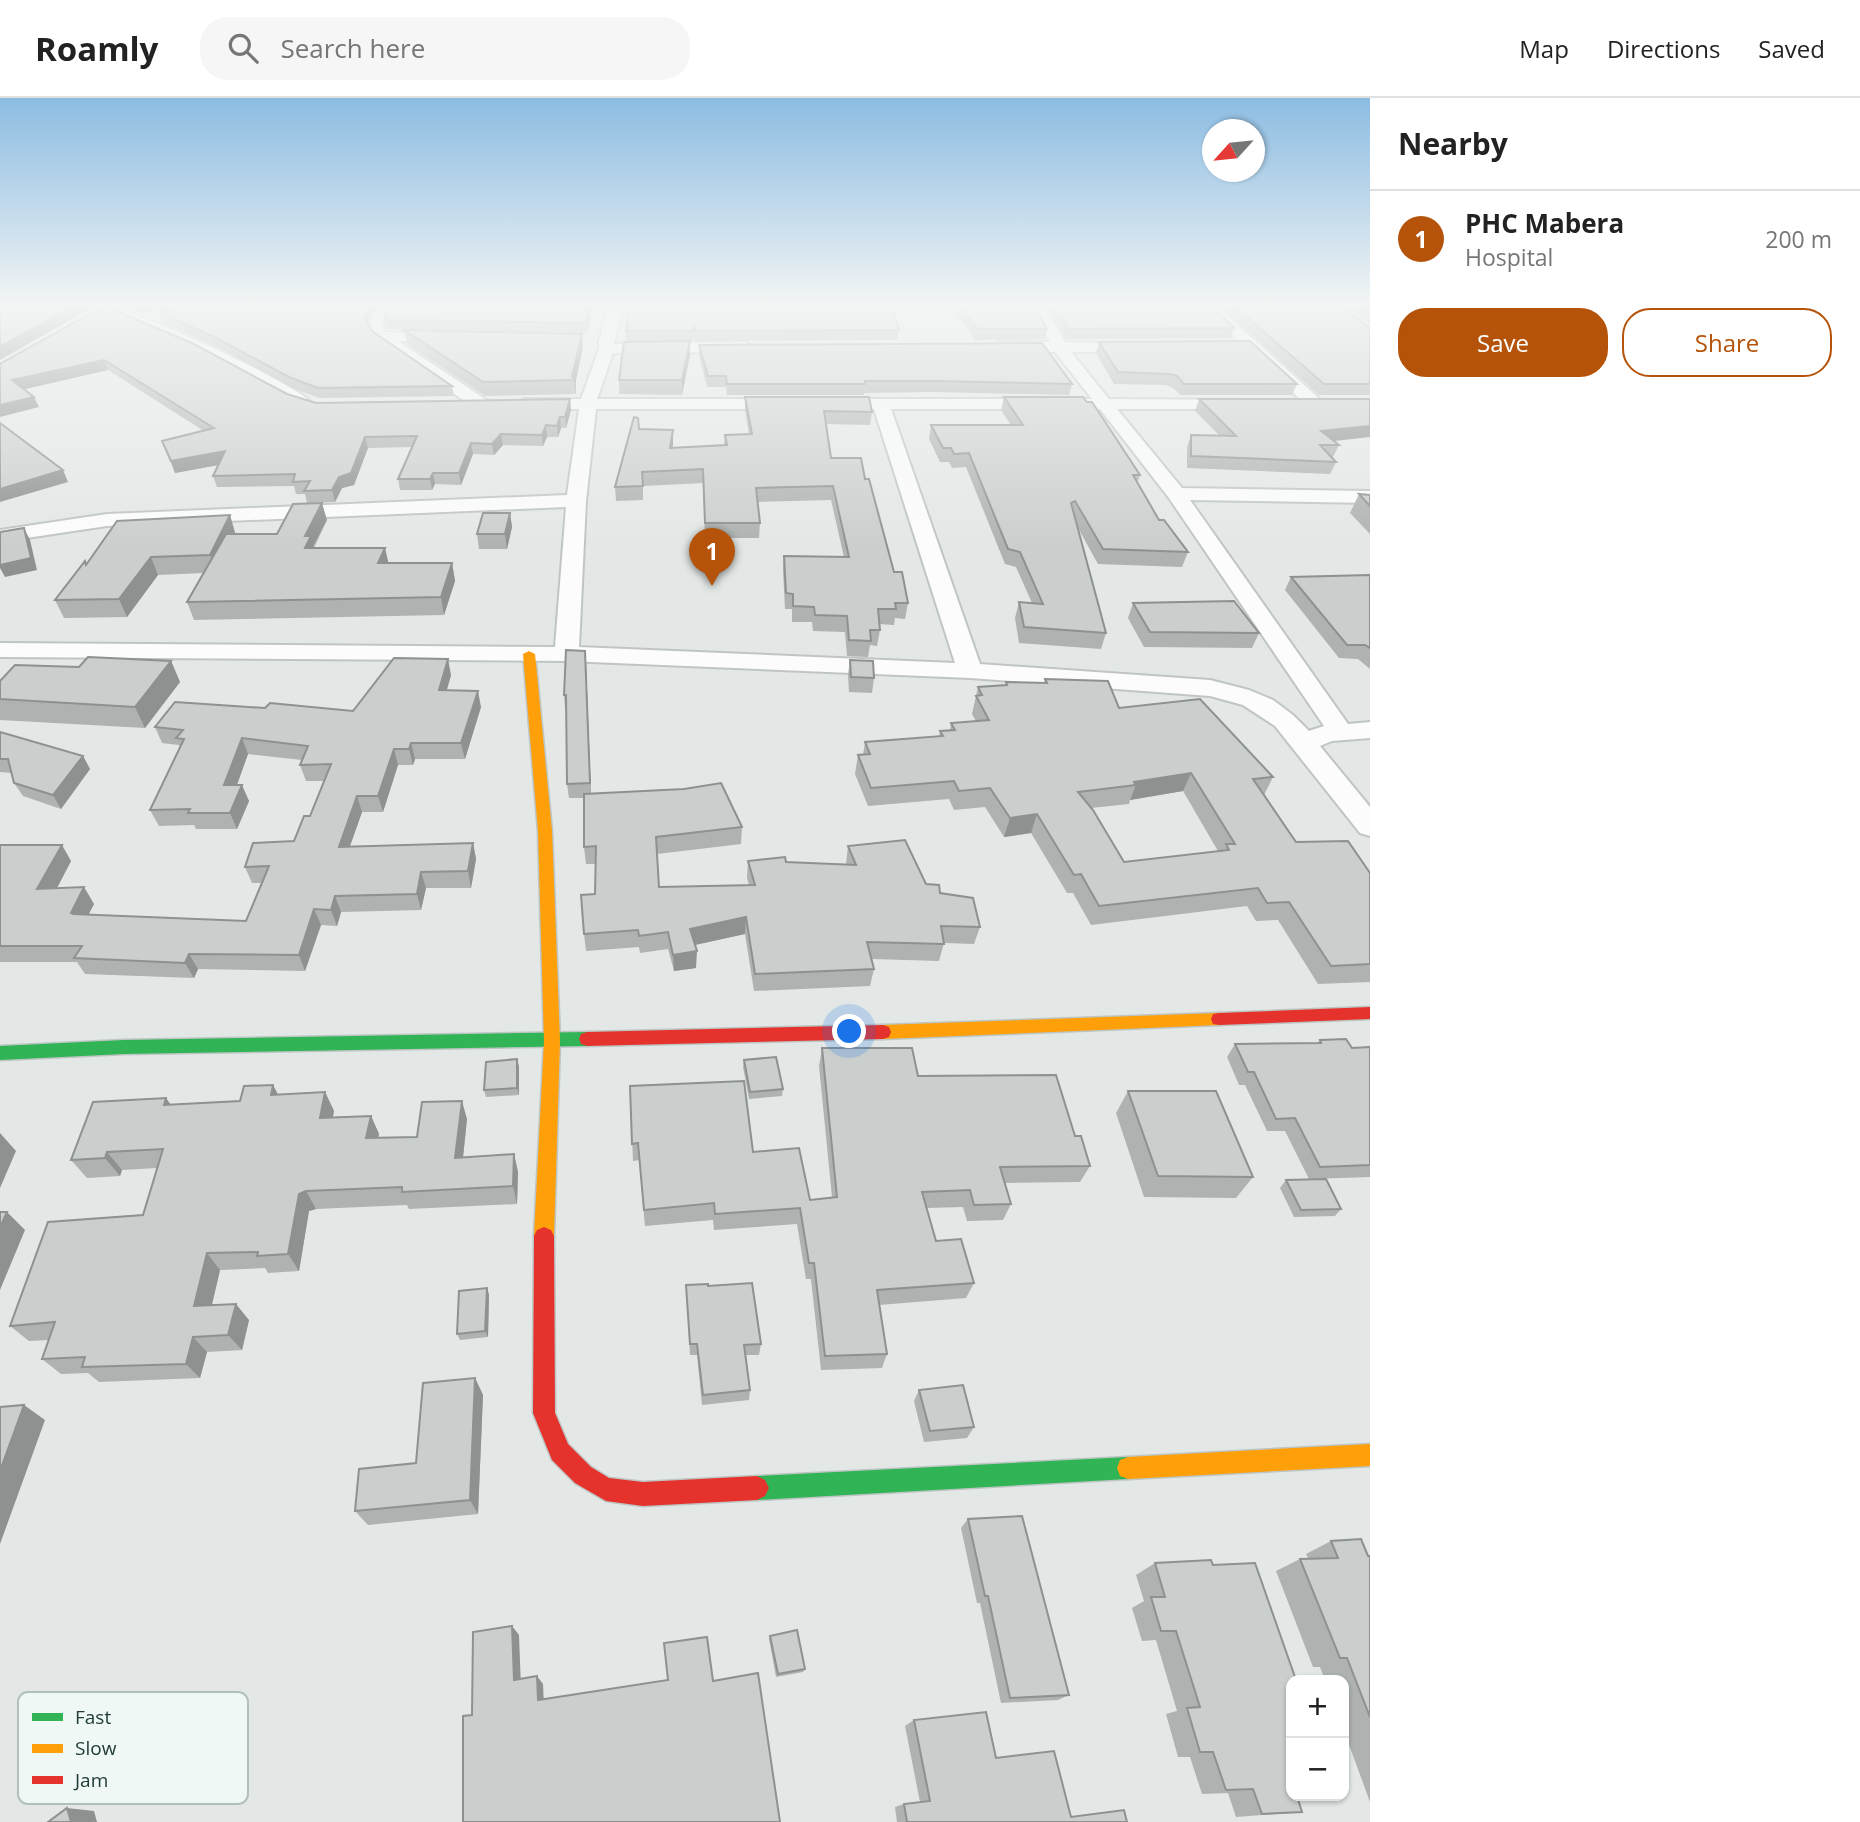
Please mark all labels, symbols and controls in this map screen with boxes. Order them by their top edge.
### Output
search box [200,17,690,80]
text: Roamly [35,26,158,71]
icon: search [224,29,262,67]
text: Search here [280,30,425,66]
text: Map [1519,32,1569,65]
text: Directions [1607,32,1720,65]
text: Saved [1758,32,1825,65]
north arrow [1202,119,1265,182]
text: Nearby [1398,123,1508,164]
text: PHC Mabera [1465,205,1624,241]
text: 1 [1414,223,1428,255]
text: 200 m [1765,223,1832,255]
text: Hospital [1465,241,1553,273]
button: Save [1398,308,1608,377]
button: Share [1622,308,1832,377]
pin: 1 [689,528,735,586]
your location [832,1014,866,1048]
map controls [1286,1675,1349,1801]
button: + [1286,1675,1349,1738]
legend [18,1692,248,1804]
text: Fast [75,1704,111,1730]
text: Slow [75,1735,117,1761]
button: − [1286,1738,1349,1801]
text: Jam [73,1767,108,1793]

